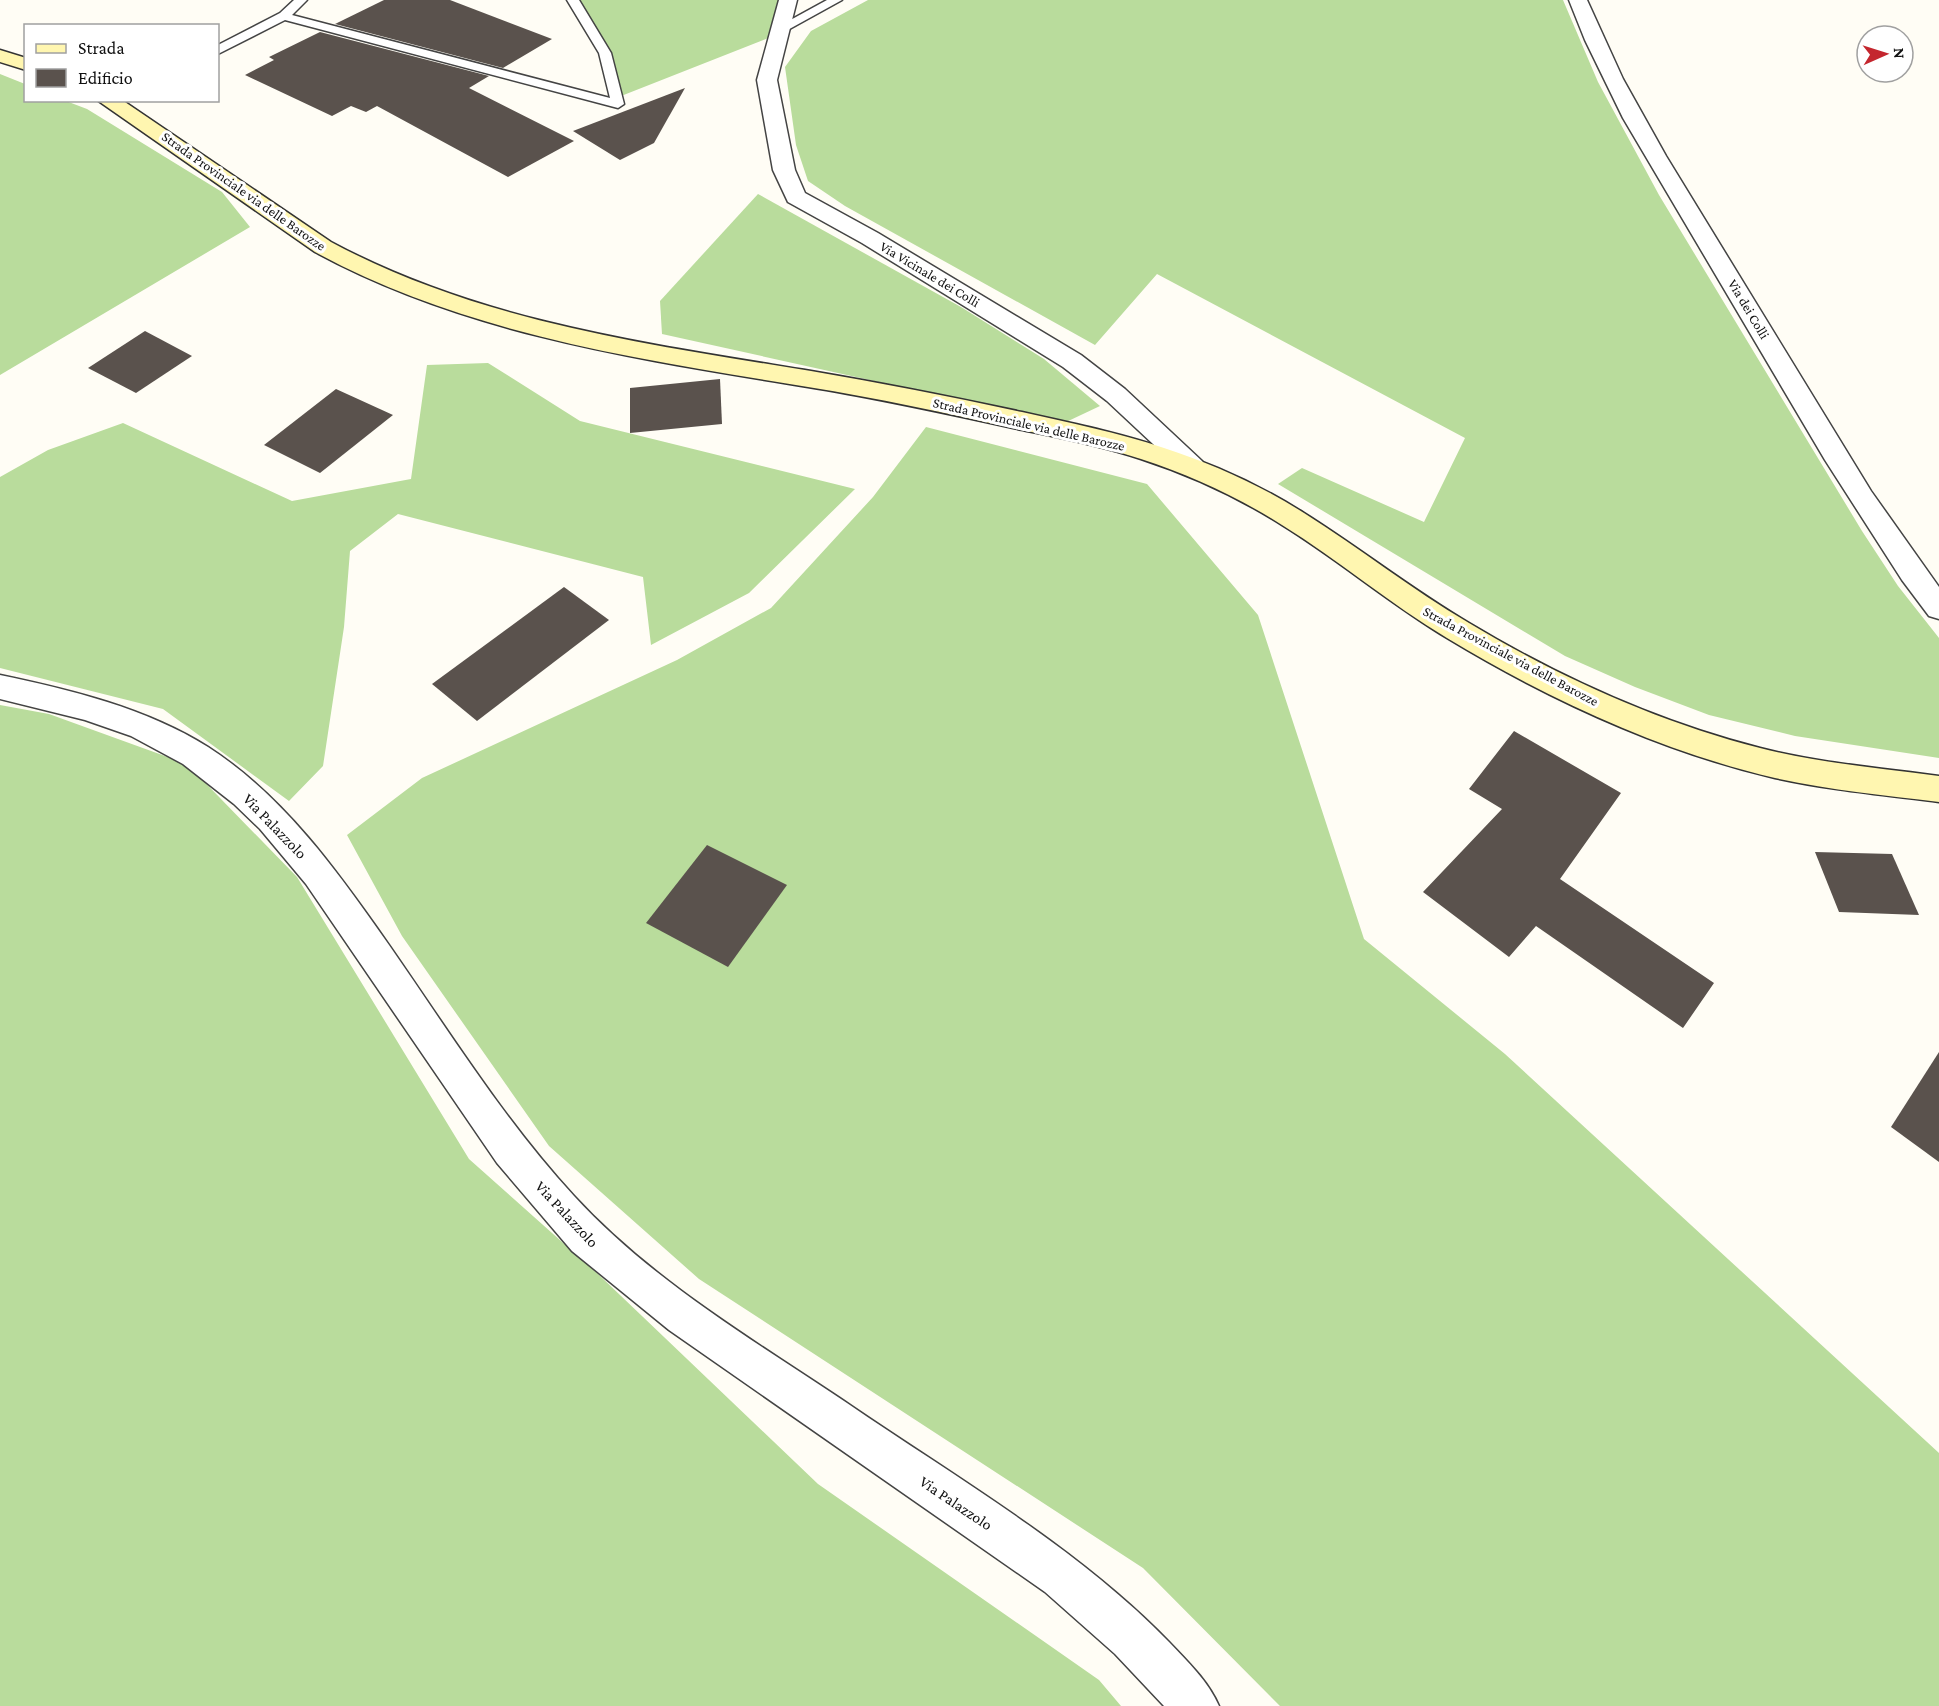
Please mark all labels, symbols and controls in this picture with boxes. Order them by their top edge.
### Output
legend [24,24,219,102]
north arrow [1855,24,1915,84]
text: Strada [78,38,125,58]
text: N [1891,47,1908,59]
text: Edificio [78,68,133,88]
street label: Strada Provinciale via delle Barozze [159,128,329,254]
street label: Via Vicinale dei Colli [877,238,983,310]
street label: Via dei Colli [1725,276,1773,342]
street label: Strada Provinciale via delle Barozze [932,394,1126,454]
street label: Strada Provinciale via delle Barozze [1421,603,1601,709]
street label: Via Palazzolo [240,790,310,862]
street label: Via Palazzolo [532,1178,602,1251]
street label: Via Palazzolo [916,1472,996,1534]

